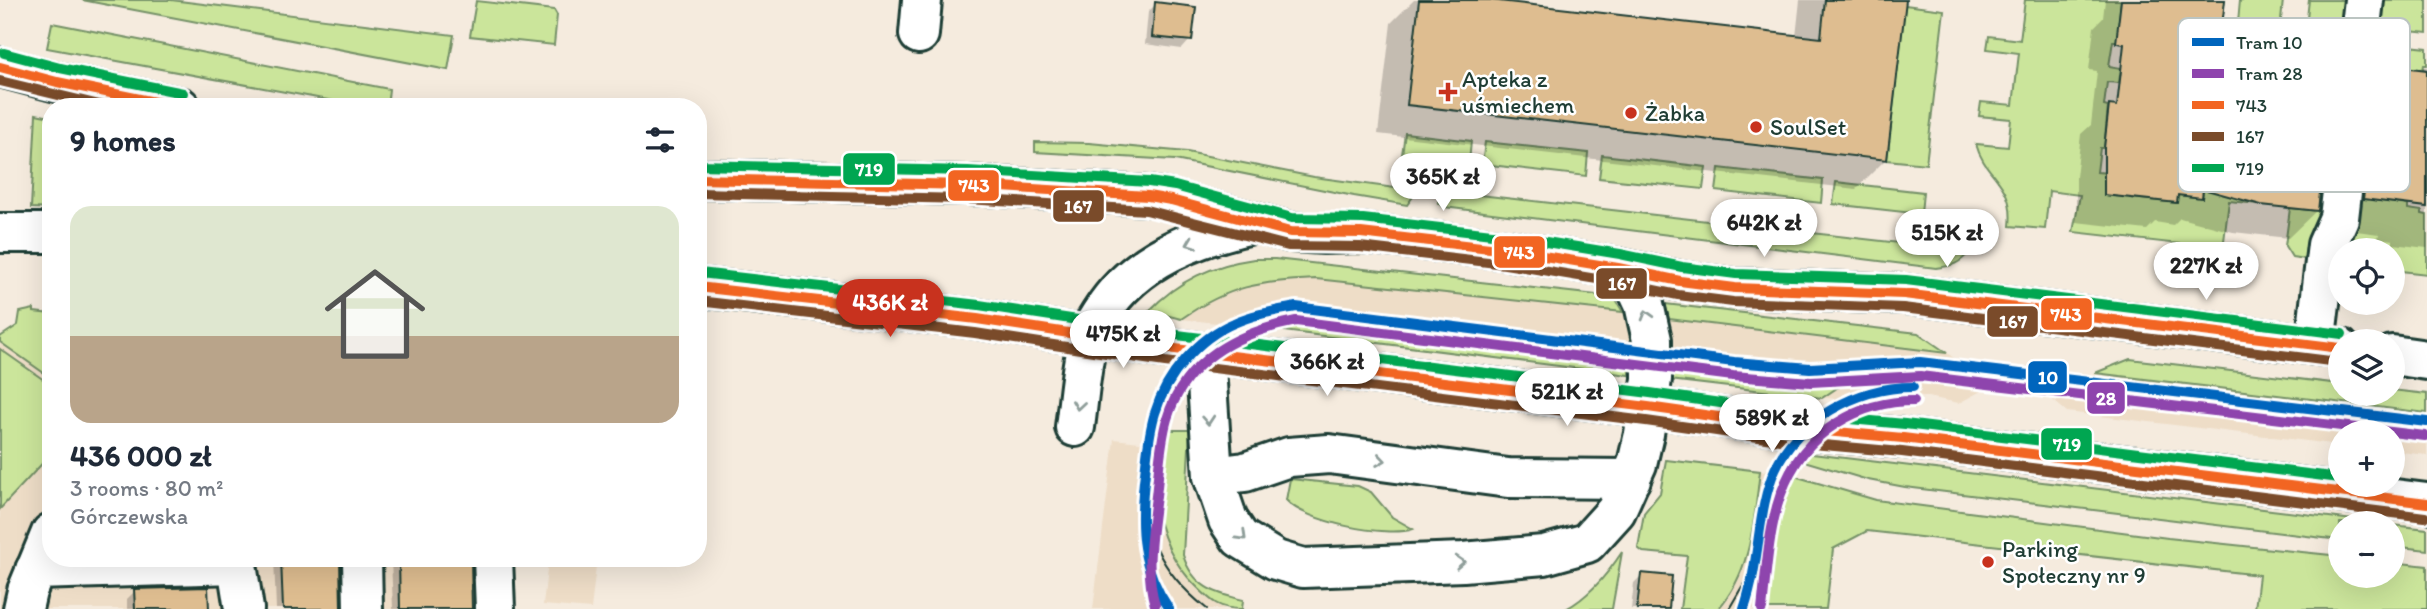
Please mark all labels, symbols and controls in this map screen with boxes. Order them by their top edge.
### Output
legend [2178,18,2410,192]
text: Tram 10 [2236,31,2303,54]
text: Tram 28 [2236,62,2303,85]
place label: Apteka z uśmiechem [1462,65,1574,119]
marker: Apteka z uśmiechem [1440,84,1456,100]
text: 743 [2236,94,2267,117]
place label: Żabka [1645,99,1705,127]
marker: Żabka [1623,105,1639,121]
place label: SoulSet [1770,113,1847,141]
marker: SoulSet [1748,119,1764,135]
icon: filters [641,121,679,159]
text: 9 homes [70,122,176,159]
text: 167 [2236,125,2264,148]
line badge: 719 [842,152,896,186]
pin: 365K zł [1378,154,1508,213]
text: 719 [2236,157,2264,180]
text: 719 [854,158,883,181]
text: 365K zł [1406,162,1480,190]
line badge: 743 [947,169,1000,202]
text: 743 [957,174,990,197]
line badge: 167 [1052,189,1105,223]
text: 167 [1064,195,1093,218]
pin: 642K zł [1699,200,1829,259]
text: 642K zł [1726,208,1802,236]
pin: 515K zł [1882,210,2012,269]
text: 515K zł [1911,218,1983,246]
one-way arrow [1185,235,1198,249]
line badge: 743 [1493,235,1546,269]
map controls [2328,238,2405,588]
button: locate [2328,238,2405,315]
text: 743 [1502,241,1535,264]
pin: 227K zł [2141,243,2271,302]
icon: home [312,251,438,377]
text: 227K zł [2170,251,2242,279]
line badge: 167 [1595,267,1648,300]
text: 167 [1608,272,1637,295]
pin: 436K zł [825,280,955,339]
text: 436K zł [852,288,928,316]
line badge: 743 [2040,297,2093,331]
text: 743 [2049,303,2082,326]
line badge: 167 [1986,305,2039,338]
one-way arrow [1640,309,1655,321]
pin: 475K zł [1058,310,1188,370]
text: 167 [1999,310,2028,333]
text: 475K zł [1086,319,1160,347]
button: layers [2328,329,2405,406]
pin: 366K zł [1262,338,1392,398]
text: 366K zł [1290,347,1364,375]
line badge: 10 [2027,360,2068,394]
text: 10 [2038,366,2059,389]
pin: 521K zł [1502,368,1632,428]
text: 521K zł [1531,377,1603,405]
line badge: 28 [2086,381,2126,415]
text: 28 [2096,387,2117,410]
pin: 589K zł [1707,394,1837,454]
one-way arrow [1071,399,1086,411]
text: 589K zł [1735,403,1809,431]
one-way arrow [1200,415,1215,426]
button: + [2328,420,2405,497]
line badge: 719 [2040,427,2093,461]
text: 719 [2052,433,2081,456]
text: 436 000 zł [70,437,212,474]
one-way arrow [1375,452,1387,467]
text: 3 rooms · 80 m² [70,474,224,502]
text: Górczewska [70,502,188,530]
button: − [2328,511,2405,588]
one-way arrow [1234,528,1247,540]
place label: Parking Społeczny nr 9 [2002,535,2146,589]
marker: Parking Społeczny nr 9 [1980,554,1996,570]
one-way arrow [1455,555,1466,570]

